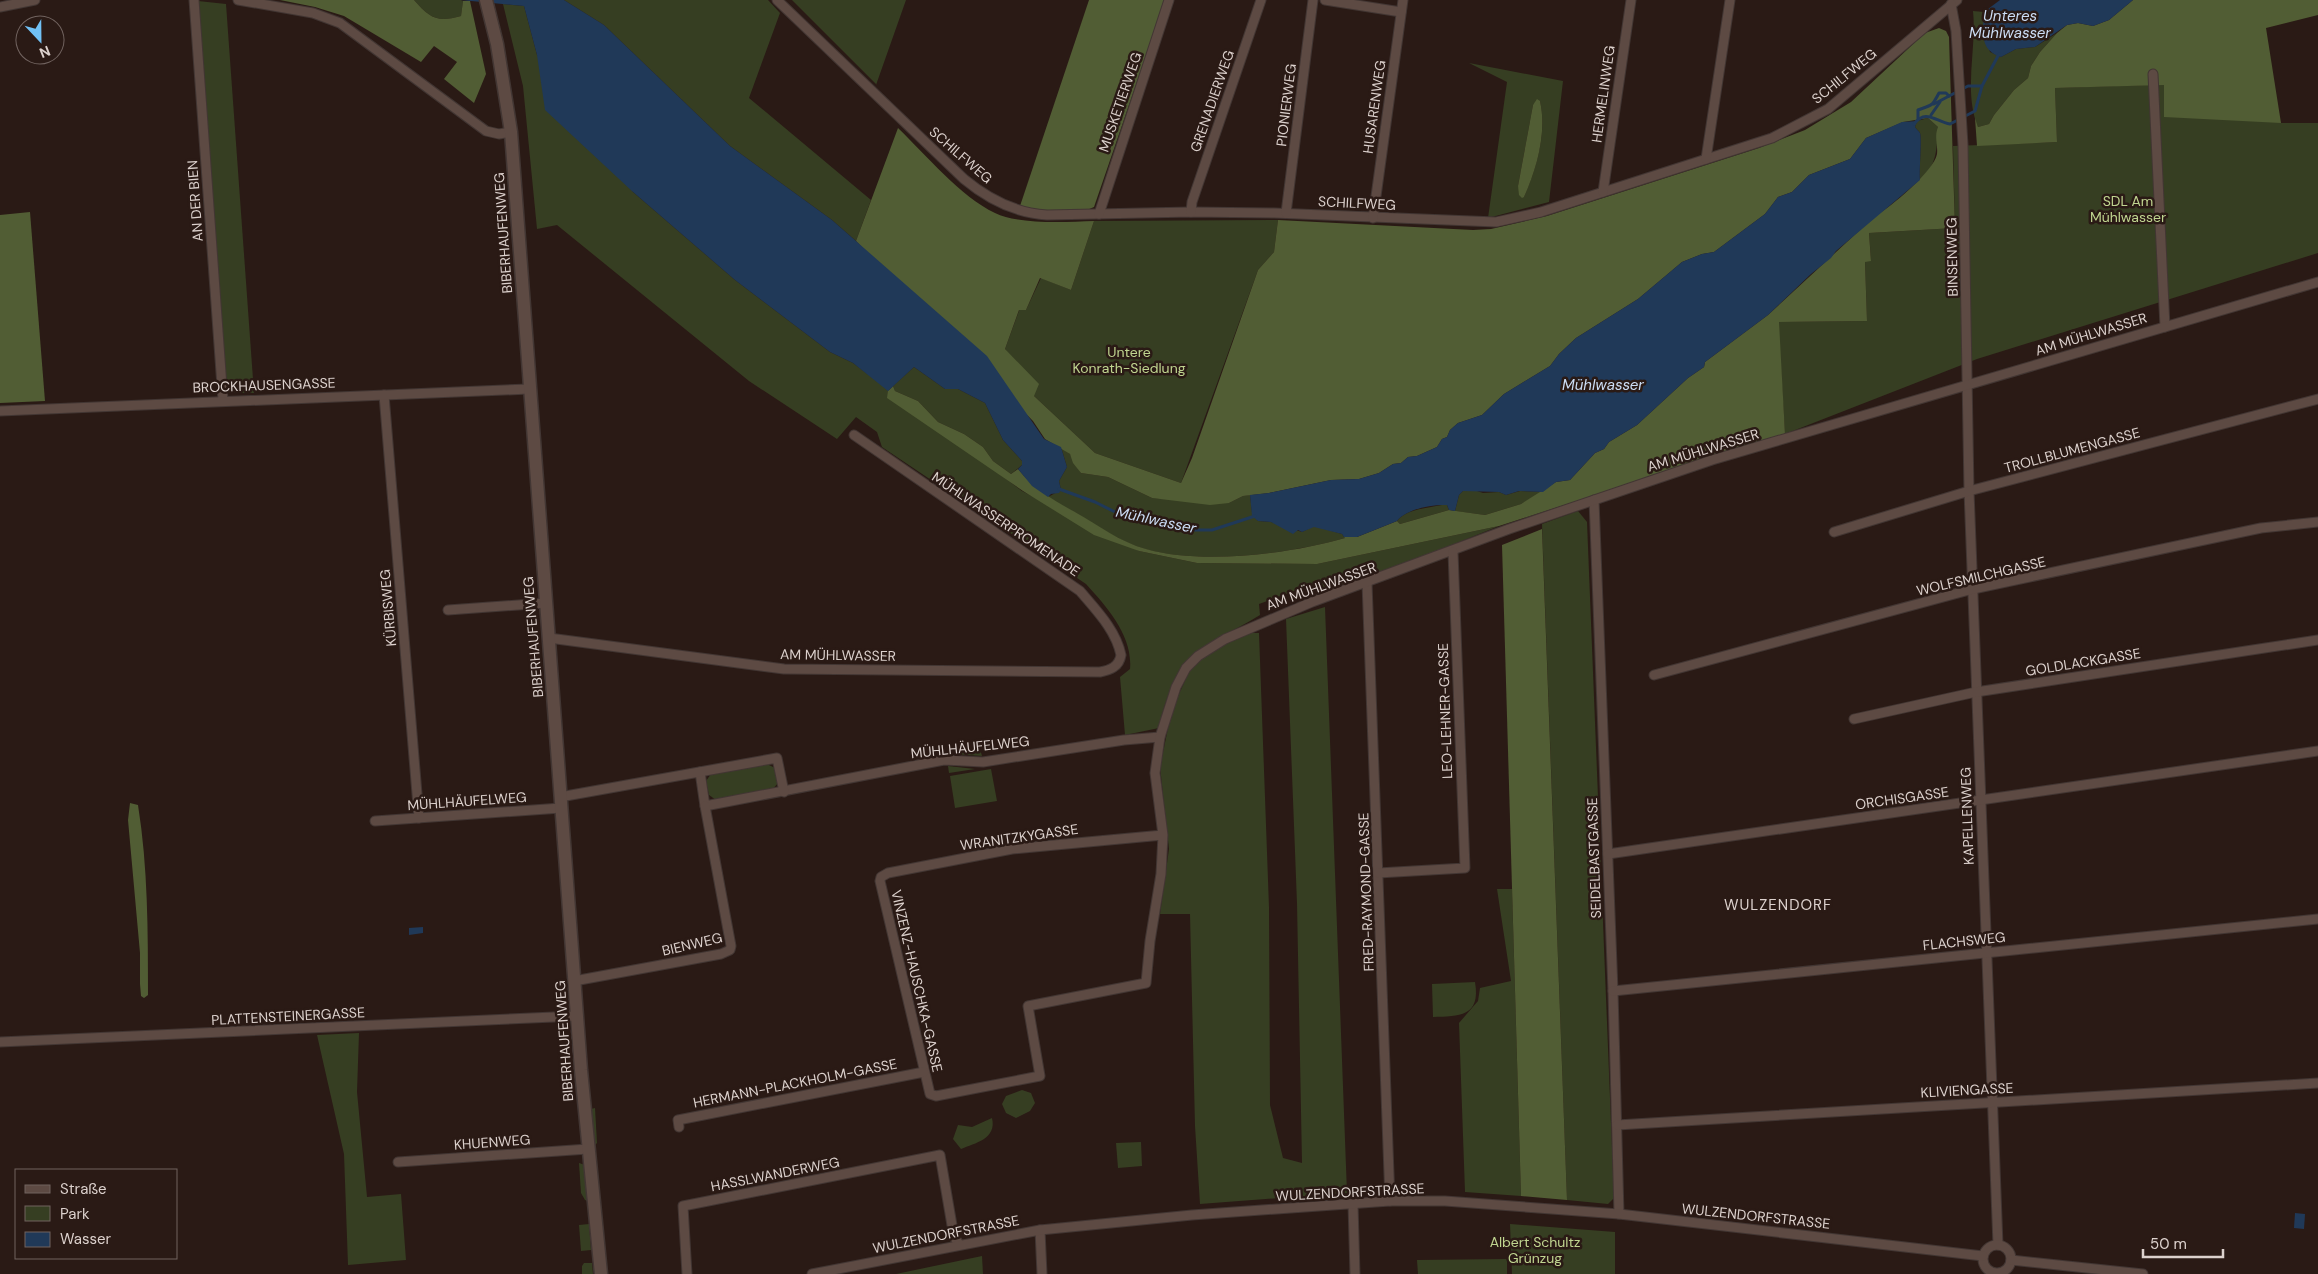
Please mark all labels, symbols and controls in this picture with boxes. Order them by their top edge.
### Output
water label: Unteres Mühlwasser [1969,6,2051,43]
north arrow [15,15,65,65]
text: N [37,42,53,62]
street label: HERMELINWEG [1587,44,1619,144]
street label: SCHILFWEG [1808,44,1880,108]
street label: GRENADIERWEG [1186,48,1238,154]
street label: MUSKETIERWEG [1095,50,1145,154]
street label: HUSARENWEG [1359,59,1389,155]
street label: PIONIERWEG [1272,63,1300,147]
street label: SCHILFWEG [926,123,996,187]
street label: AN DER BIEN [183,160,207,242]
street label: BIBERHAUFENWEG [490,172,516,294]
street label: SCHILFWEG [1318,192,1396,214]
park label: SDL Am Mühlwasser [2090,192,2166,226]
street label: BINSENWEG [1942,217,1962,297]
street label: AM MÜHLWASSER [2033,308,2149,360]
park label: Untere Konrath-Siedlung [1073,343,1186,377]
street label: BROCKHAUSENGASSE [192,374,336,396]
water label: Mühlwasser [1562,375,1644,395]
street label: TROLLBLUMENGASSE [2002,423,2142,477]
street label: AM MÜHLWASSER [1645,424,1761,476]
street label: MÜHLWASSERPROMENADE [929,468,1084,580]
water label: Mühlwasser [1114,502,1199,538]
street label: WOLFSMILCHGASSE [1915,552,2047,600]
street label: AM MÜHLWASSER [1263,558,1379,614]
street label: KÜRBISWEG [376,569,400,647]
street label: BIBERHAUFENWEG [519,576,547,698]
street label: LEO-LEHNER-GASSE [1434,643,1456,779]
street label: GOLDLACKGASSE [2024,644,2142,680]
street label: AM MÜHLWASSER [780,645,896,665]
street label: MÜHLHÄUFELWEG [910,732,1030,762]
street label: KAPELLENWEG [1956,767,1978,865]
street label: ORCHISGASSE [1854,783,1950,813]
street label: MÜHLHÄUFELWEG [407,788,527,814]
street label: SEIDELBASTGASSE [1583,797,1605,919]
street label: FRED-RAYMOND-GASSE [1354,812,1378,972]
street label: WRANITZKYGASSE [959,820,1079,854]
street label: VINZENZ-HAUSCHKA-GASSE [887,888,947,1074]
district label: WULZENDORF [1724,895,1832,915]
street label: BIENWEG [660,928,724,960]
street label: FLACHSWEG [1922,928,2006,954]
street label: BIBERHAUFENWEG [551,980,577,1102]
street label: PLATTENSTEINERGASSE [211,1003,365,1029]
street label: HERMANN-PLACKHOLM-GASSE [692,1054,899,1112]
street label: KLIVIENGASSE [1920,1079,2014,1101]
street label: KHUENWEG [453,1130,531,1154]
street label: HASSLWANDERWEG [709,1153,841,1195]
legend [15,1169,178,1259]
text: Straße [60,1179,107,1199]
street label: WULZENDORFSTRASSE [1275,1179,1425,1205]
street label: WULZENDORFSTRASSE [1681,1199,1831,1233]
text: Park [60,1204,90,1224]
street label: WULZENDORFSTRASSE [871,1211,1021,1257]
scale bar [2143,1226,2223,1258]
text: Wasser [60,1229,112,1249]
park label: Albert Schultz Grünzug [1490,1233,1580,1267]
text: 50 m [2150,1234,2187,1254]

